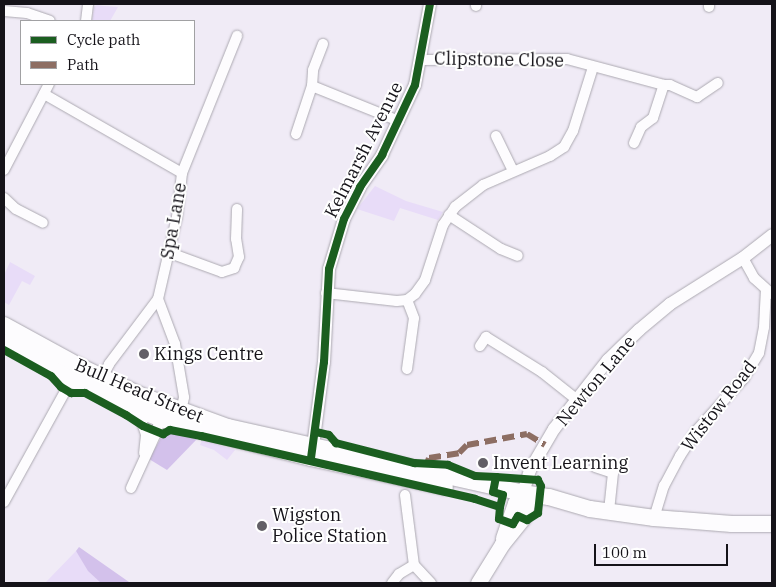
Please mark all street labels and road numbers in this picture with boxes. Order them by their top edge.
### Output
street label: Clipstone Close [434,48,564,72]
street label: Kelmarsh Avenue [320,78,408,222]
street label: Spa Lane [157,181,191,261]
street label: Newton Lane [552,331,640,431]
street label: Bull Head Street [71,354,207,428]
street label: Wistow Road [677,356,761,456]

